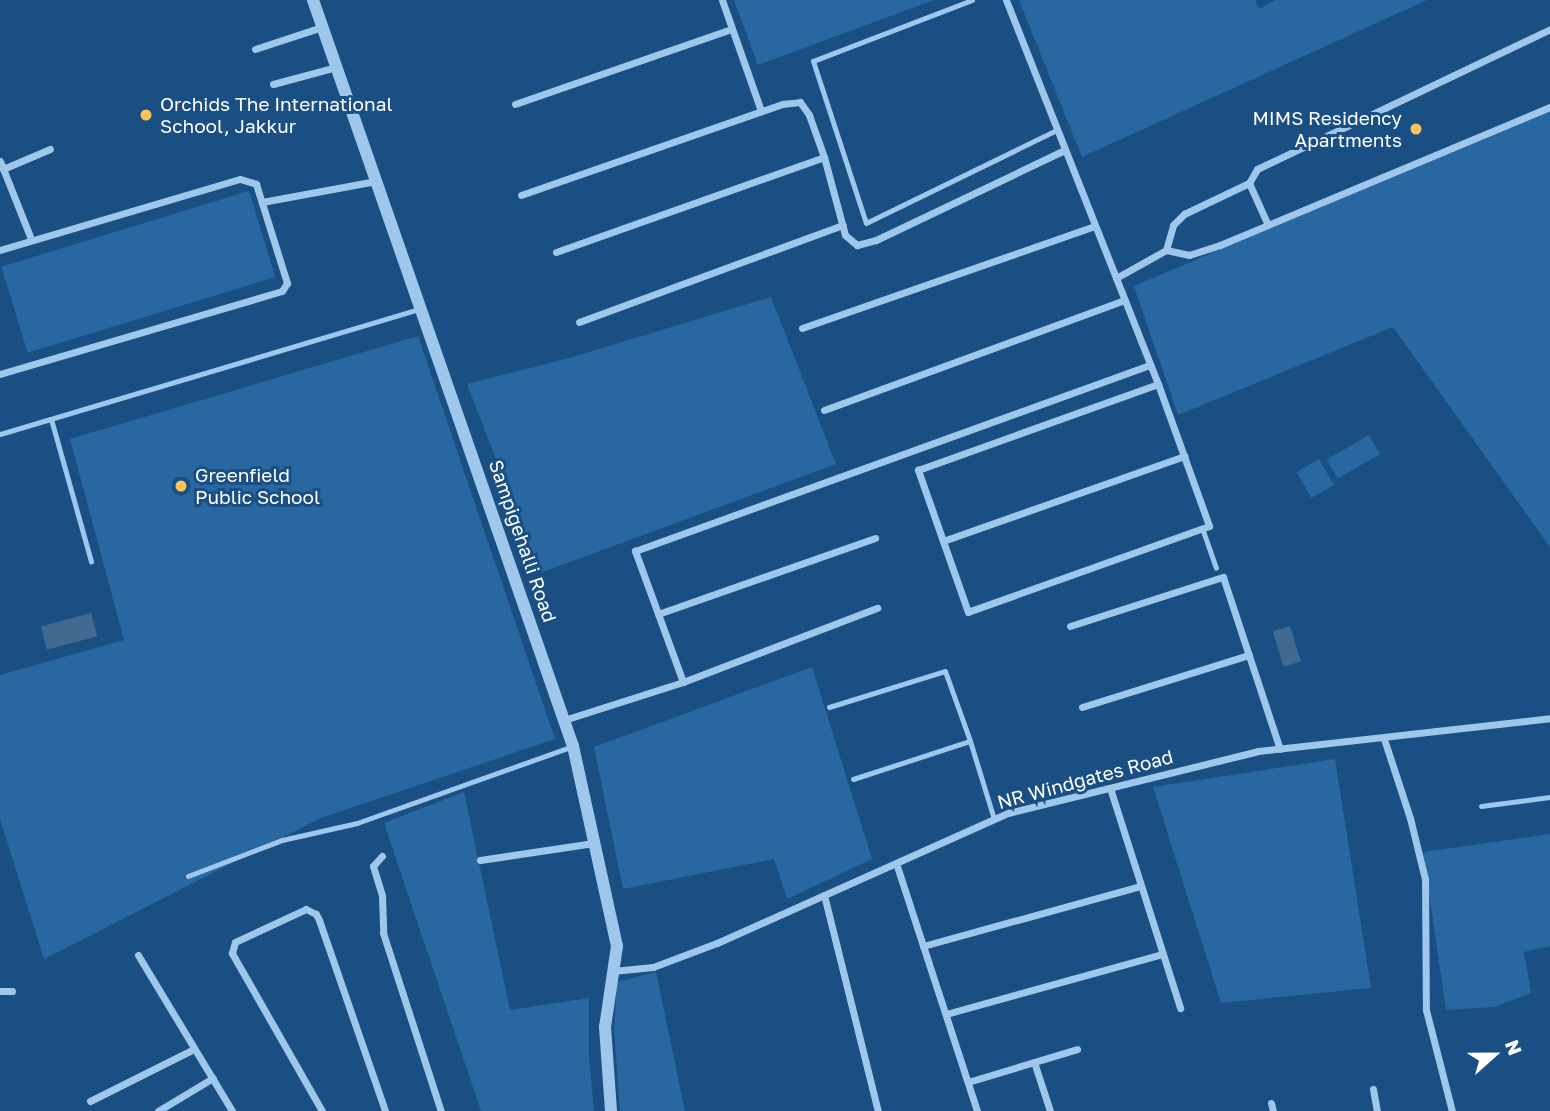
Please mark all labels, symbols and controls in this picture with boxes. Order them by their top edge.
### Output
place label: Orchids The International School, Jakkur [160,93,392,137]
marker: Orchids The International School, Jakkur [138,107,154,123]
place label: MIMS Residency Apartments [1253,107,1402,151]
marker: MIMS Residency Apartments [1408,121,1424,137]
street label: Sampigehalli Road [485,457,561,625]
place label: Greenfield Public School [195,464,320,508]
marker: Greenfield Public School [173,478,189,494]
street label: NR Windgates Road [995,745,1175,813]
north arrow [1459,1020,1529,1090]
text: N [1501,1036,1527,1058]

